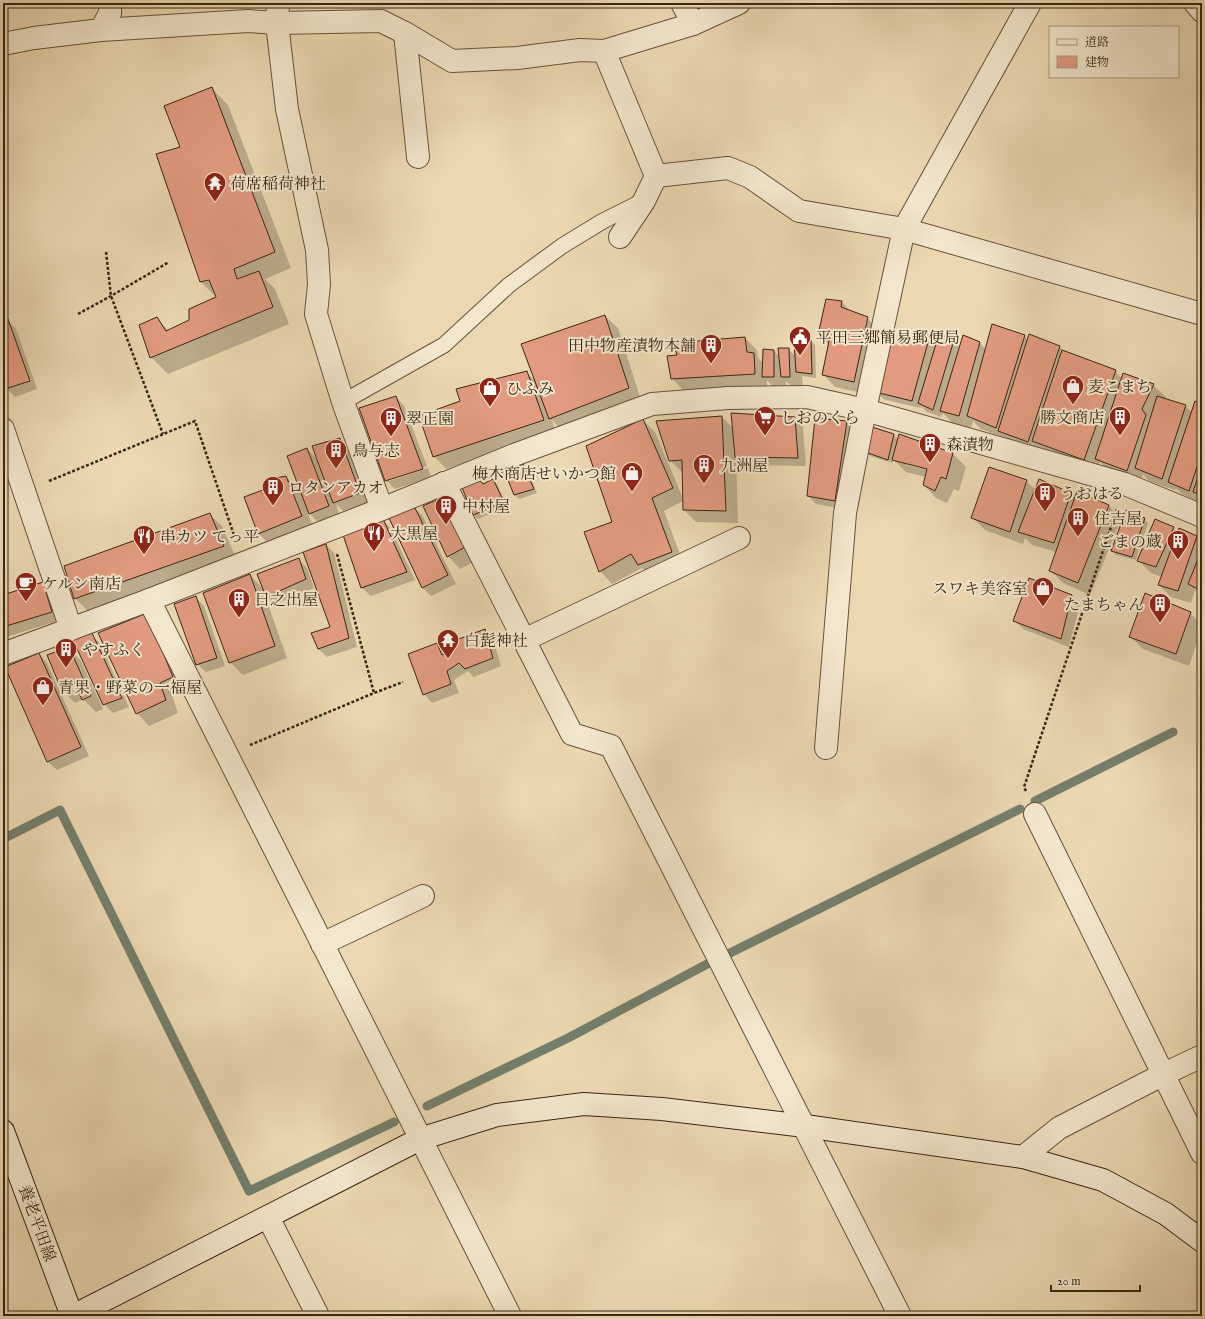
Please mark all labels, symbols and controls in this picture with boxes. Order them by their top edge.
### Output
legend [1049,26,1179,78]
text: 道路 [1085,35,1109,50]
text: 建物 [1085,55,1109,70]
temple icon: 荷席稲荷神社 [202,170,228,203]
place label: 荷席稲荷神社 [230,175,326,195]
public building icon: 平田三郷簡易郵便局 [787,324,813,357]
place label: 平田三郷簡易郵便局 [816,329,960,349]
building icon: 田中物産漬物本舗 [698,332,724,365]
place label: 田中物産漬物本舗 [568,337,696,357]
shop icon: 麦こまち [1060,373,1086,406]
shop icon: ひふみ [477,375,503,408]
place label: 麦こまち [1088,378,1152,398]
place label: ひふみ [506,380,554,400]
supermarket icon: しおのくら [752,404,778,437]
building icon: 勝文商店 [1107,404,1133,437]
building icon: 翠正園 [378,405,404,438]
place label: しおのくら [780,409,860,429]
place label: 勝文商店 [1040,409,1104,429]
place label: 翠正園 [406,410,454,430]
building icon: 森漬物 [917,431,943,464]
place label: 森漬物 [946,436,994,456]
building icon: 鳥与志 [323,437,349,470]
place label: 鳥与志 [352,442,400,462]
building icon: 九洲屋 [691,452,717,485]
place label: 九洲屋 [720,457,768,477]
shop icon: 梅木商店せいかつ館 [619,460,645,493]
place label: 梅木商店せいかつ館 [472,465,616,485]
building icon: ロタンアカオ [260,474,286,507]
place label: ロタンアカオ [288,479,384,499]
building icon: うおはる [1032,480,1058,513]
place label: うおはる [1060,485,1124,505]
building icon: 中村屋 [433,493,459,526]
place label: 中村屋 [462,498,510,518]
building icon: 住吉屋 [1065,505,1091,538]
place label: 住吉屋 [1094,510,1142,530]
restaurant icon: 大黒屋 [361,520,387,553]
restaurant icon: 串カツ てっ平 [131,523,157,556]
place label: 大黒屋 [390,525,438,545]
place label: 串カツ てっ平 [160,528,260,548]
building icon: ごまの蔵 [1165,528,1191,561]
place label: ごまの蔵 [1098,533,1162,553]
cafe icon: ケルン南店 [13,570,39,603]
place label: ケルン南店 [42,575,121,595]
shop icon: スワキ美容室 [1030,575,1056,608]
place label: スワキ美容室 [932,580,1028,600]
building icon: 日之出屋 [226,586,252,619]
place label: 日之出屋 [254,591,318,611]
building icon: たまちゃん [1147,591,1173,624]
place label: たまちゃん [1064,596,1144,616]
temple icon: 白髭神社 [435,627,461,660]
place label: 白髭神社 [464,632,528,652]
building icon: やすふく [53,636,79,669]
place label: やすふく [82,641,145,661]
shop icon: 青果・野菜の一福屋 [30,674,56,707]
place label: 青果・野菜の一福屋 [58,679,202,699]
street label: 養老平田線 [13,1183,59,1265]
scale bar [1051,1267,1140,1293]
text: 20 m [1057,1274,1080,1289]

